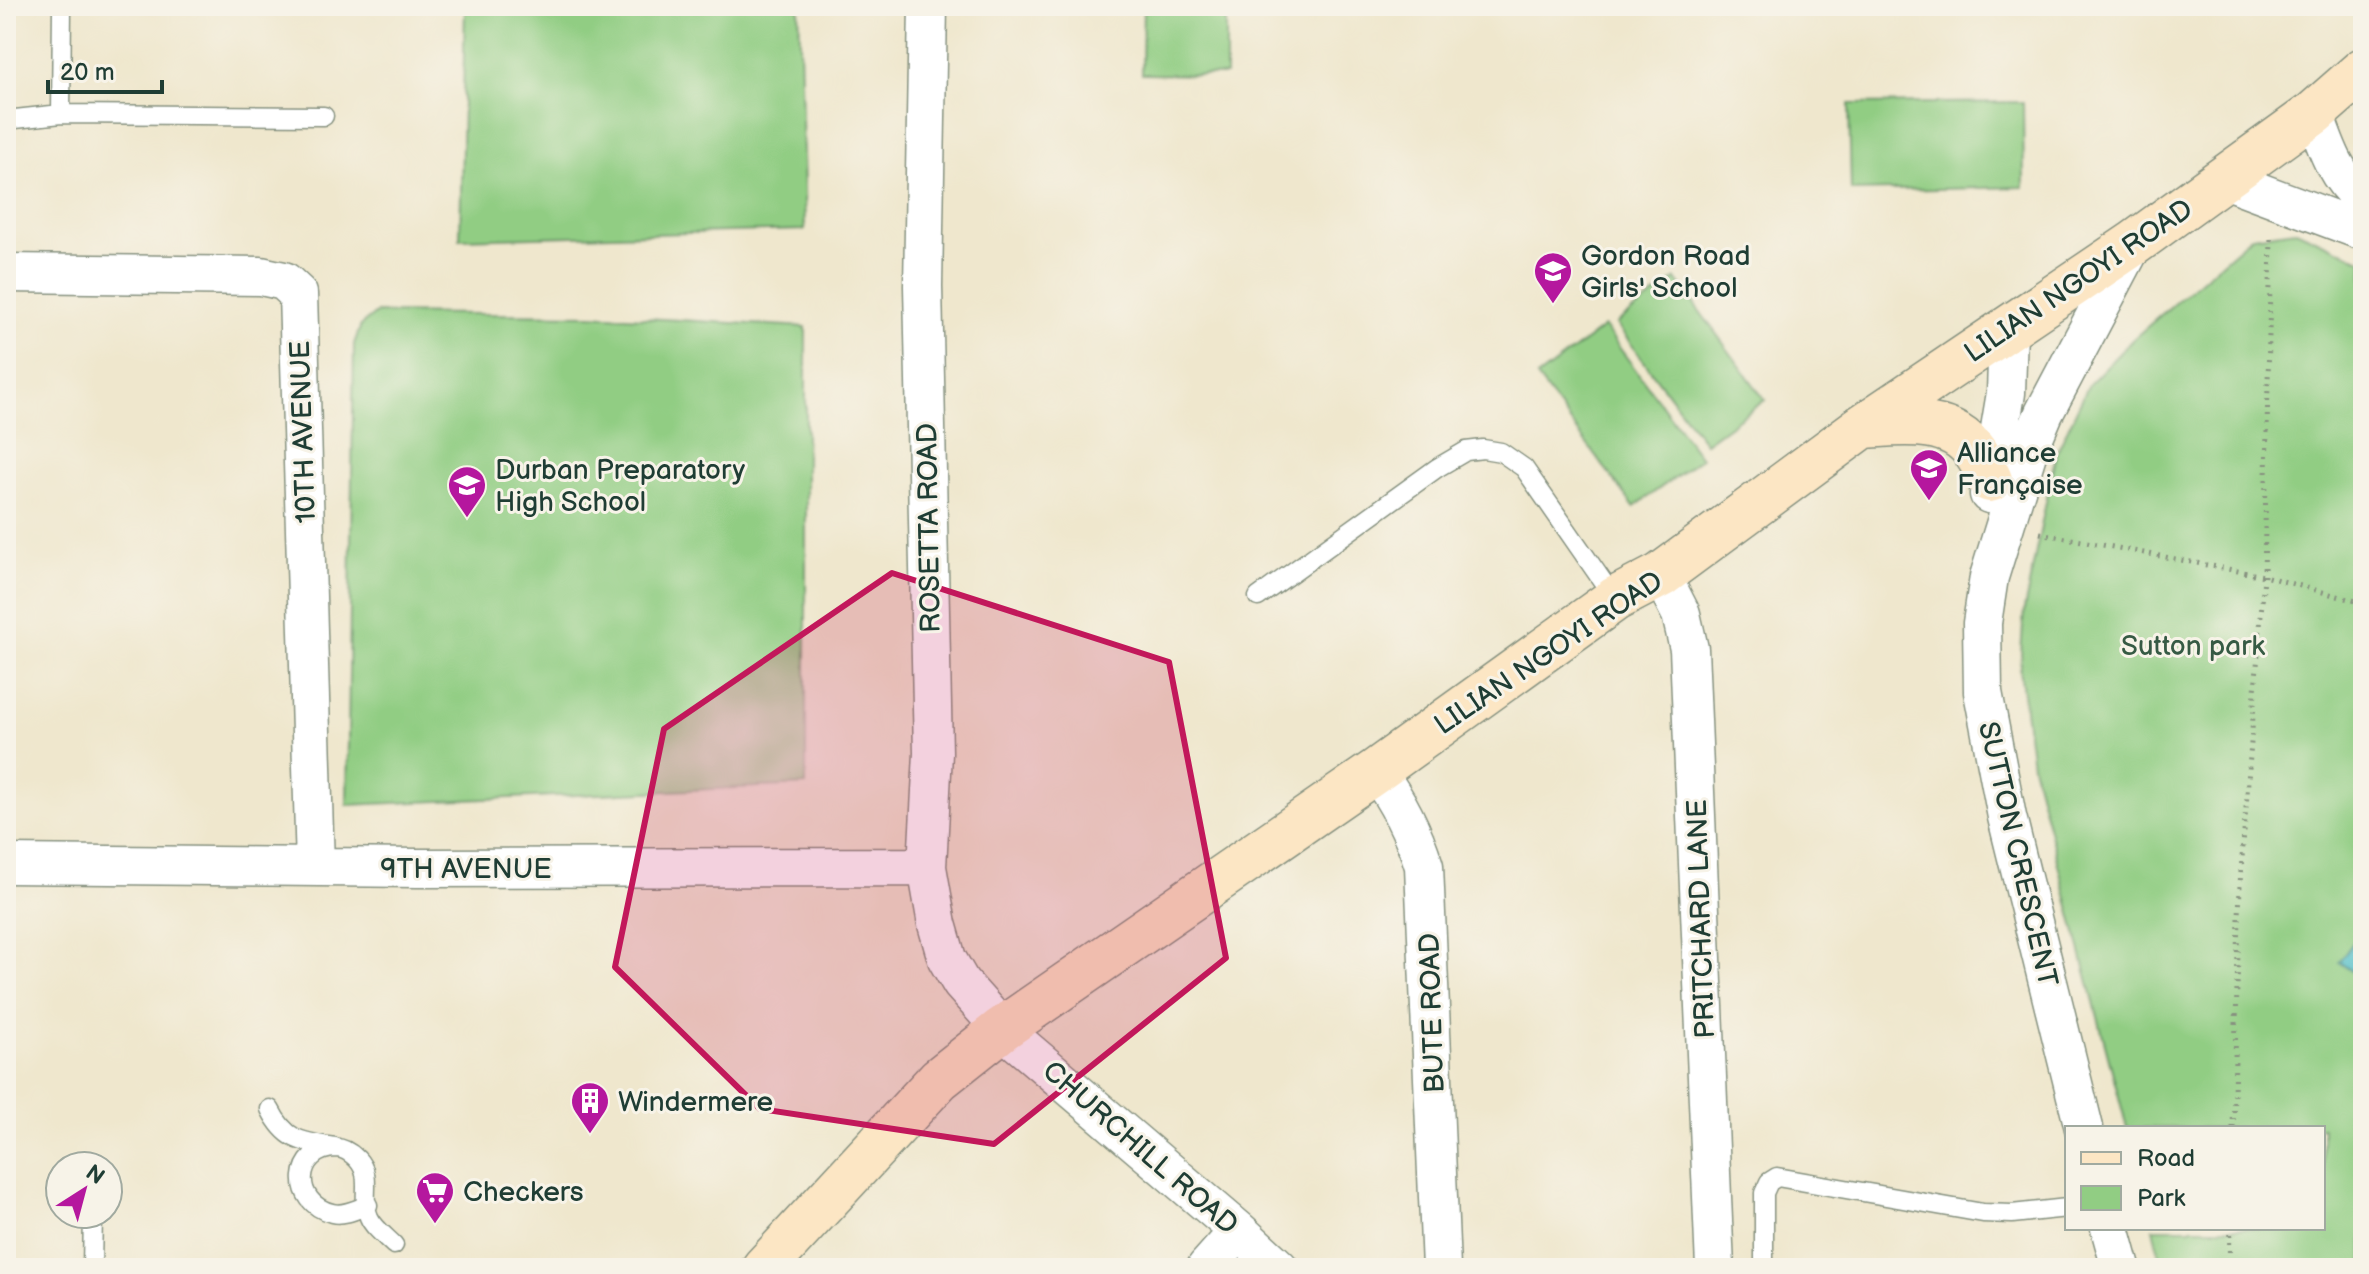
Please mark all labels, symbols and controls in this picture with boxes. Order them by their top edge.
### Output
scale bar [48,44,162,94]
text: 20 m [60,58,115,87]
street label: LILIAN NGOYI ROAD [1959,193,2199,370]
place label: Gordon Road Girls' School [1581,240,1750,305]
school or university icon: Gordon Road Girls' School [1532,250,1574,305]
street label: 10TH AVENUE [284,340,323,524]
street label: ROSETTA ROAD [911,423,948,633]
place label: Alliance Française [1957,437,2083,502]
school or university icon: Alliance Française [1908,447,1950,502]
place label: Durban Preparatory High School [495,454,745,519]
school or university icon: Durban Preparatory High School [446,464,488,519]
street label: LILIAN NGOYI ROAD [1429,565,1669,742]
park label: Sutton park [2121,630,2265,663]
street label: SUTTON CRESCENT [1971,719,2064,990]
street label: PRITCHARD LANE [1681,799,1722,1039]
street label: 9TH AVENUE [380,853,552,886]
street label: BUTE ROAD [1413,932,1452,1094]
street label: CHURCHILL ROAD [1036,1054,1244,1242]
building icon: Windermere [569,1080,611,1135]
place label: Windermere [618,1086,773,1119]
legend [2065,1126,2325,1230]
text: Road [2137,1144,2195,1173]
north arrow [44,1150,124,1230]
text: N [80,1159,109,1191]
supermarket icon: Checkers [414,1170,456,1225]
place label: Checkers [463,1176,584,1209]
text: Park [2137,1184,2185,1213]

